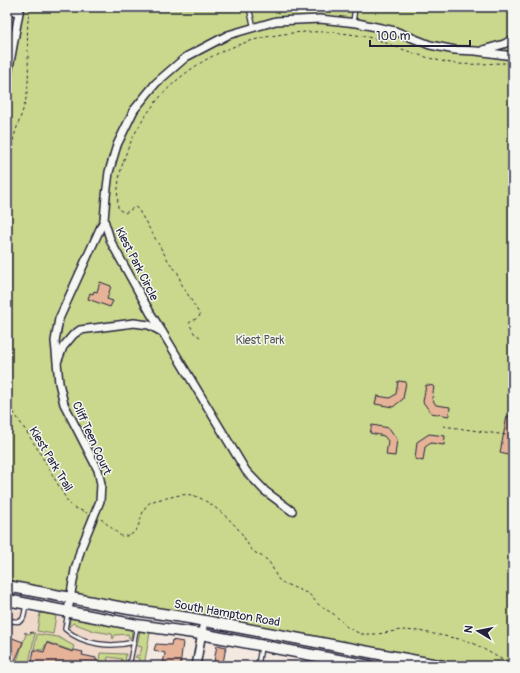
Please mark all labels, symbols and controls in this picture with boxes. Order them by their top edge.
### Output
scale bar [370,22,470,48]
text: 100 m [376,29,411,44]
street label: Kiest Park Circle [112,225,162,304]
park label: Kiest Park [235,333,285,348]
street label: Cliff Teen Court [69,399,114,477]
street label: Kiest Park Trail [25,424,76,494]
street label: South Hampton Road [173,597,281,630]
north arrow [458,611,498,651]
text: N [462,624,476,634]

